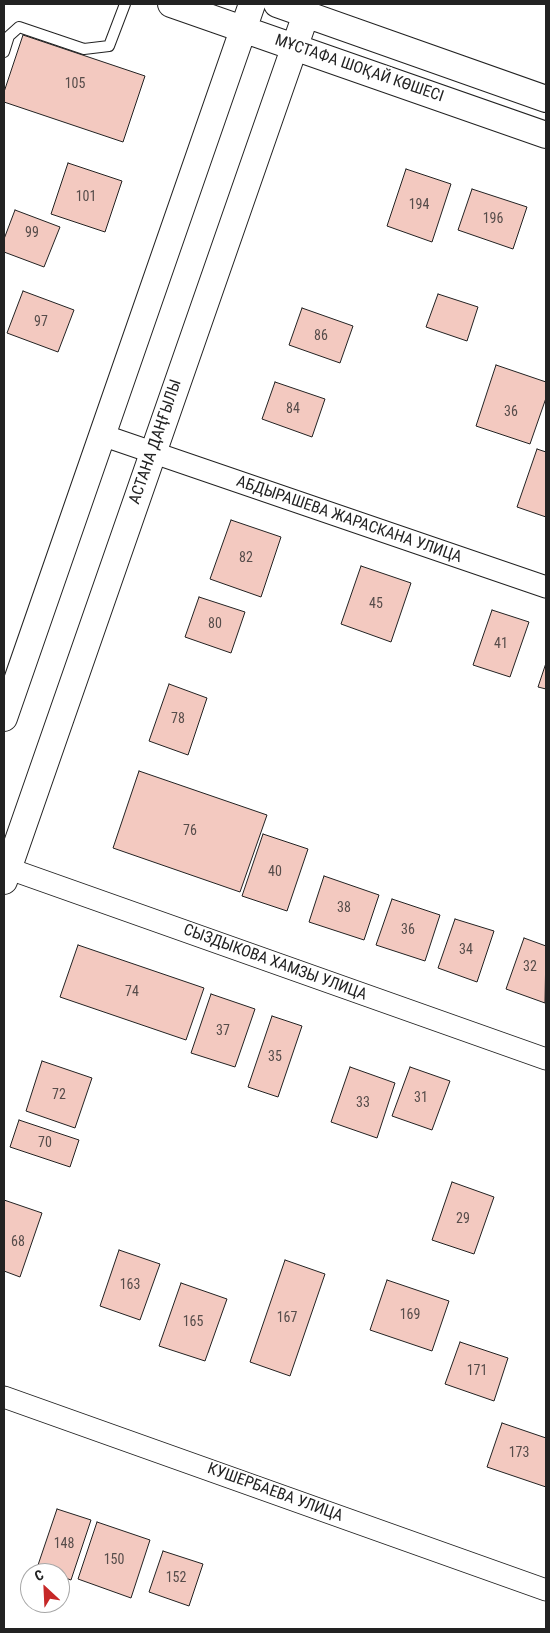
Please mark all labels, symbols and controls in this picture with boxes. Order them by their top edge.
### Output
street label: МҰСТАФА ШОҚАЙ КӨШЕСІ [272,31,446,107]
house number: 105 [65,76,85,92]
house number: 101 [76,189,96,205]
house number: 194 [409,197,429,213]
house number: 196 [483,211,503,227]
house number: 99 [25,225,39,241]
house number: 97 [34,314,48,330]
house number: 86 [314,328,328,344]
street label: АСТАНА ДАҢҒЫЛЫ [126,377,186,507]
house number: 84 [286,401,300,417]
house number: 36 [504,404,518,420]
street label: АБДЫРАШЕВА ЖАРАСКАНА УЛИЦА [234,472,464,568]
house number: 82 [239,550,253,566]
house number: 45 [369,596,383,612]
house number: 80 [208,616,222,632]
house number: 41 [494,636,508,652]
house number: 78 [171,711,185,727]
house number: 76 [183,823,197,839]
house number: 40 [268,864,282,880]
house number: 38 [337,900,351,916]
street label: СЫЗДЫКОВА ХАМЗЫ УЛИЦА [181,921,369,1005]
house number: 36 [401,922,415,938]
house number: 34 [459,942,473,958]
house number: 32 [523,959,537,975]
house number: 74 [125,984,139,1000]
house number: 37 [216,1023,230,1039]
house number: 35 [268,1049,282,1065]
house number: 72 [52,1087,66,1103]
house number: 31 [414,1090,428,1106]
house number: 33 [356,1095,370,1111]
house number: 70 [38,1135,52,1151]
house number: 29 [456,1211,470,1227]
house number: 68 [11,1234,25,1250]
house number: 163 [120,1277,140,1293]
house number: 169 [400,1307,420,1323]
house number: 167 [277,1310,297,1326]
house number: 165 [183,1314,203,1330]
house number: 171 [467,1363,487,1379]
house number: 173 [509,1445,529,1461]
street label: КУШЕРБАЕВА УЛИЦА [205,1460,345,1526]
house number: 148 [54,1536,74,1552]
house number: 150 [104,1552,124,1568]
north arrow [20,1563,70,1613]
text: С [32,1566,46,1584]
house number: 152 [166,1570,186,1586]

